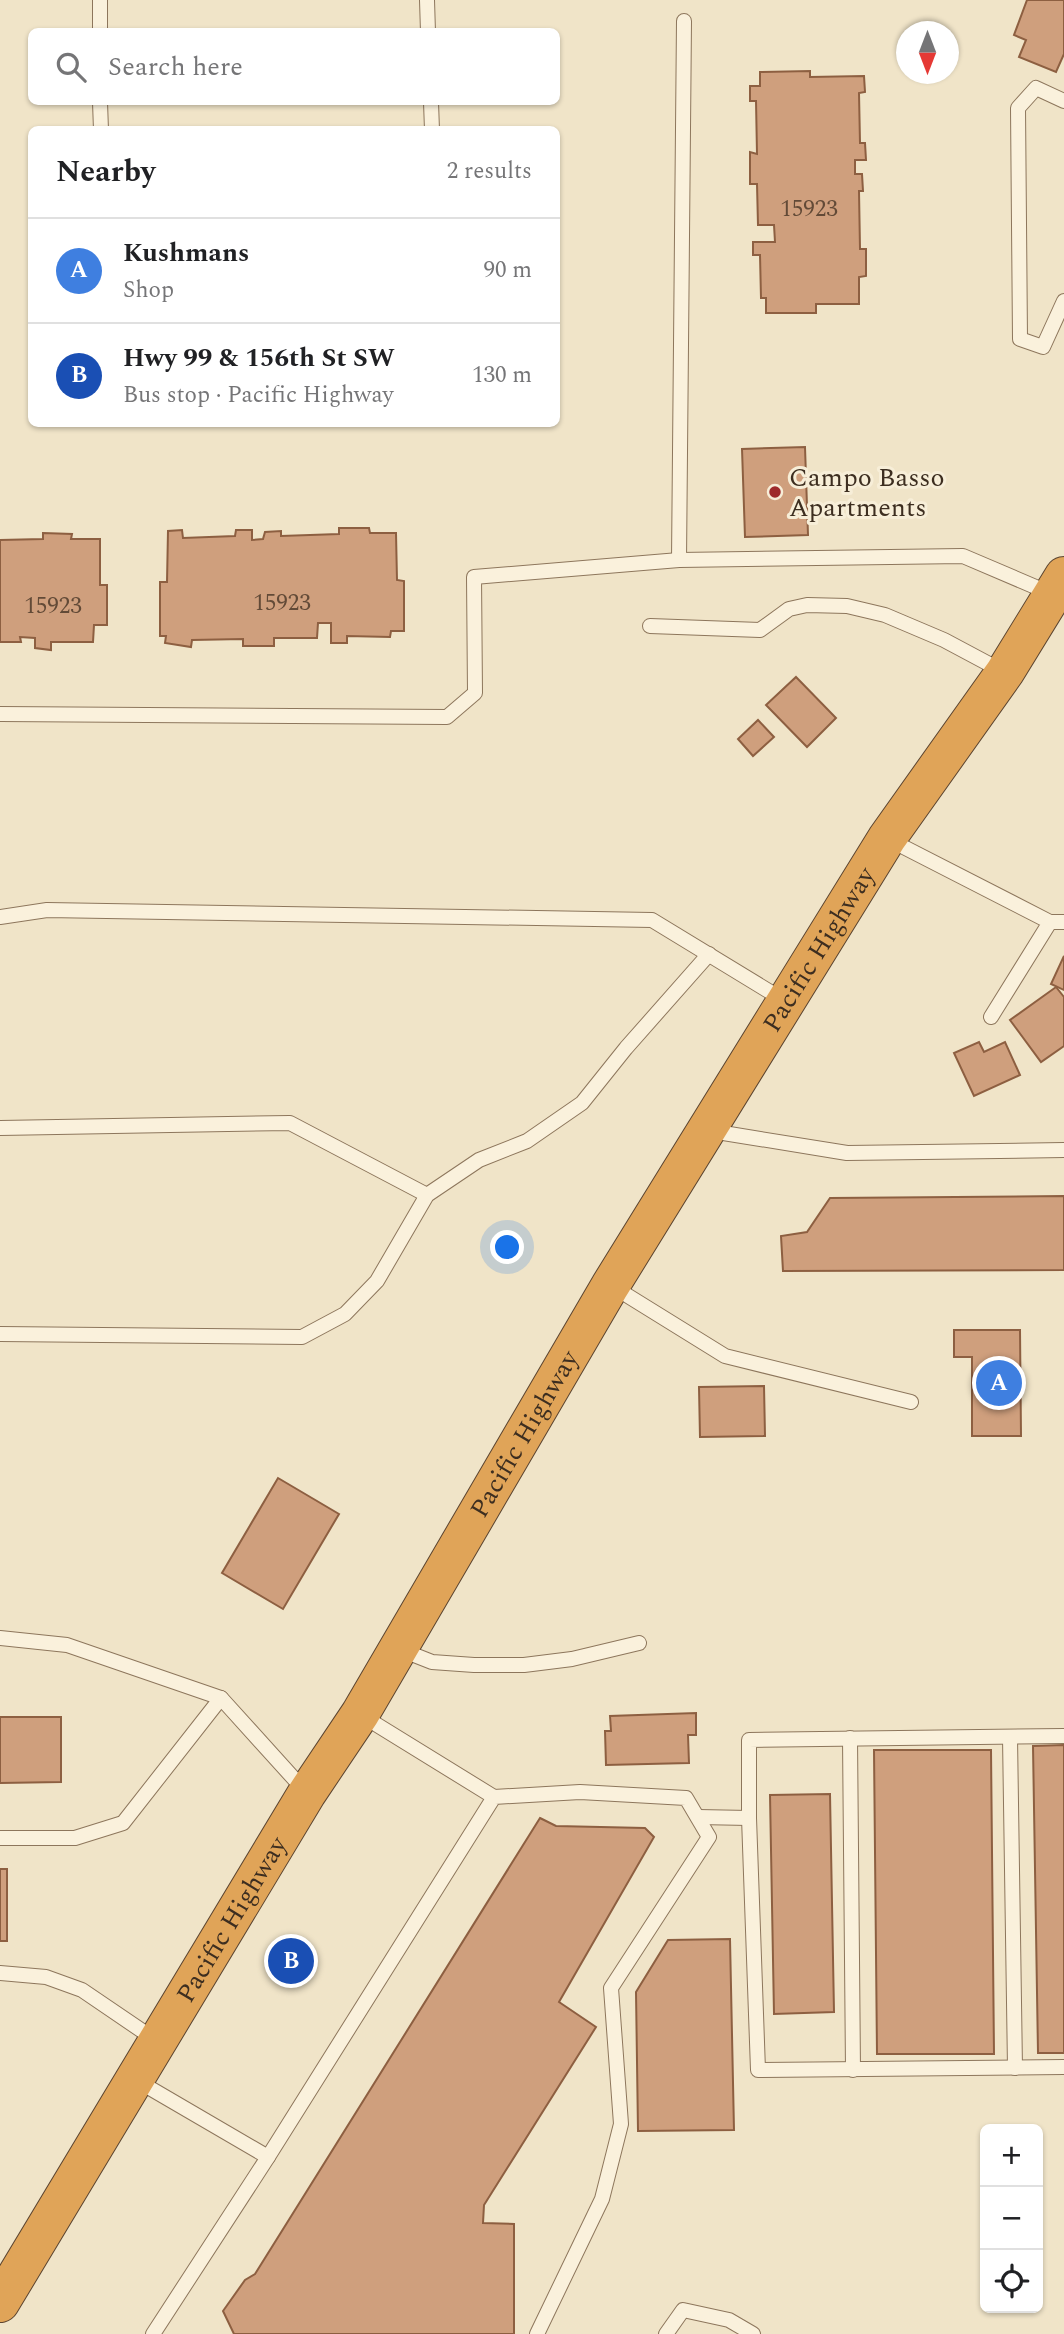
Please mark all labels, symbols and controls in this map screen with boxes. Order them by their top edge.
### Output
north arrow [896,21,959,84]
search box [28,28,560,105]
text: Search here [108,47,243,87]
icon: search [52,48,90,86]
text: Nearby [56,149,155,195]
text: 2 results [447,154,532,189]
house number: 15923 [780,192,838,227]
text: Kushmans [123,233,249,273]
text: A [70,253,88,288]
text: 90 m [483,253,532,288]
text: Shop [123,273,174,308]
text: Hwy 99 & 156th St SW [123,338,395,378]
text: B [71,358,87,393]
text: 130 m [472,358,532,393]
text: Bus stop · Pacific Highway [123,378,394,413]
place label: Campo Basso Apartments [789,458,944,528]
marker: Campo Basso Apartments [767,484,783,500]
house number: 15923 [253,586,311,621]
house number: 15923 [24,589,82,624]
street label: Pacific Highway [753,858,886,1040]
your location [490,1230,524,1264]
street label: Pacific Highway [460,1342,590,1526]
pin: A [976,1357,1022,1409]
street label: Pacific Highway [166,1828,298,2011]
pin: B [268,1935,314,1987]
map controls [980,2124,1043,2313]
button: + [980,2124,1043,2187]
button: − [980,2187,1043,2250]
button: locate [980,2250,1043,2313]

